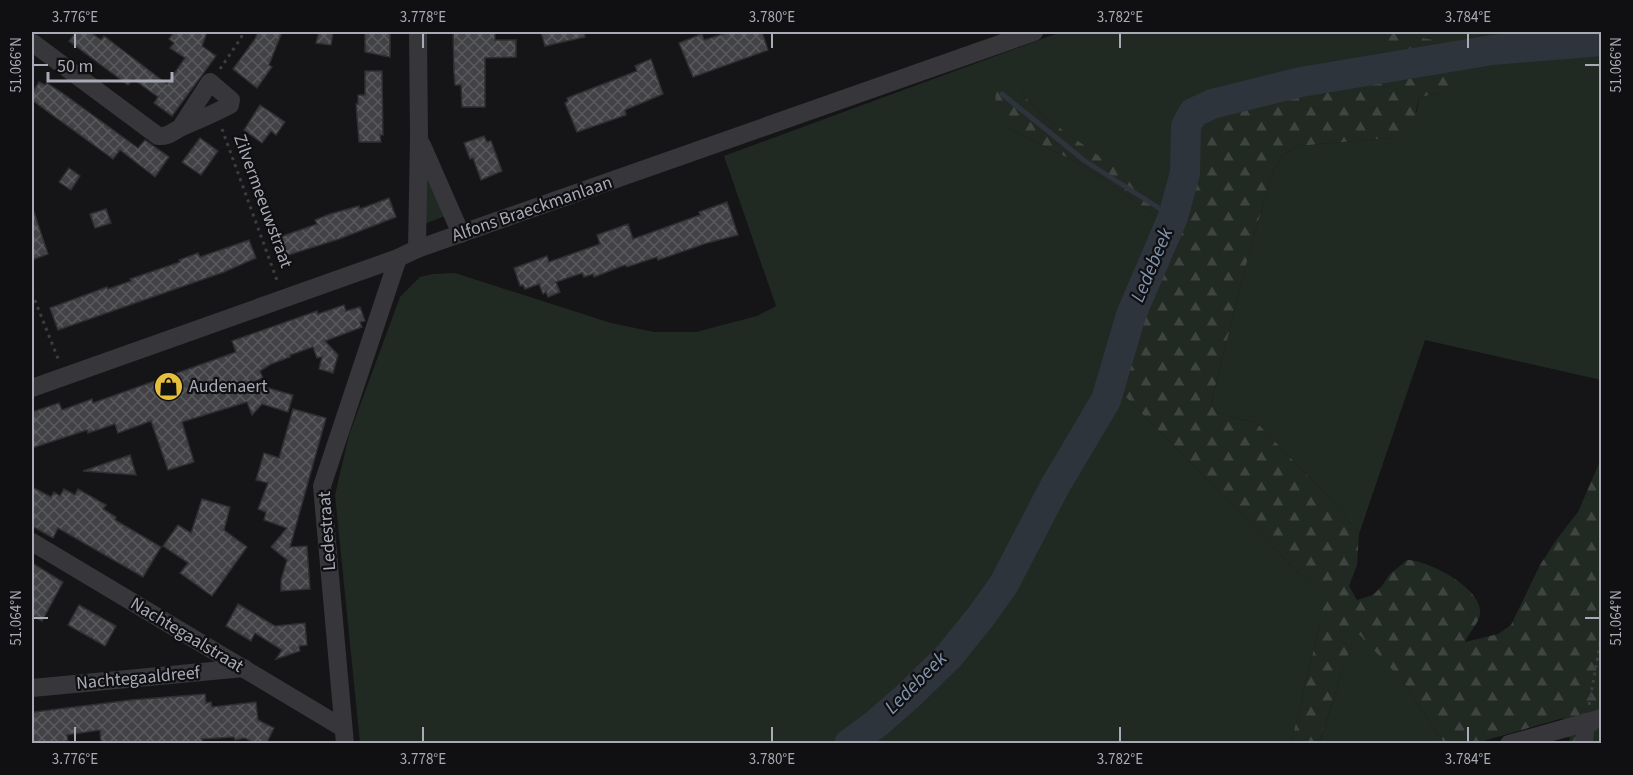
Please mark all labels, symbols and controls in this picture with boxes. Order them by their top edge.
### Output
text: 3.776°E [52,7,98,28]
text: 3.778°E [400,7,446,28]
text: 3.780°E [749,7,795,28]
text: 3.782°E [1097,7,1143,28]
text: 3.784°E [1445,7,1491,28]
text: 51.066°N [6,37,27,93]
text: 51.066°N [1606,37,1627,93]
scale bar [48,45,172,83]
text: 50 m [57,54,93,79]
street label: Zilvermeeuwstraat [227,131,299,271]
street label: Alfons Braeckmanlaan [448,170,616,248]
water label: Ledebeek [1124,223,1180,307]
shop icon: Audenaert [152,370,184,402]
place label: Audenaert [189,374,268,399]
street label: Ledestraat [312,490,342,572]
text: 51.064°N [6,590,27,646]
text: 51.064°N [1606,590,1627,646]
street label: Nachtegaalstraat [126,591,248,679]
water label: Ledebeek [878,645,954,721]
street label: Nachtegaaldreef [75,660,202,696]
text: 3.776°E [52,749,98,770]
text: 3.778°E [400,749,446,770]
text: 3.780°E [749,749,795,770]
text: 3.782°E [1097,749,1143,770]
text: 3.784°E [1445,749,1491,770]

